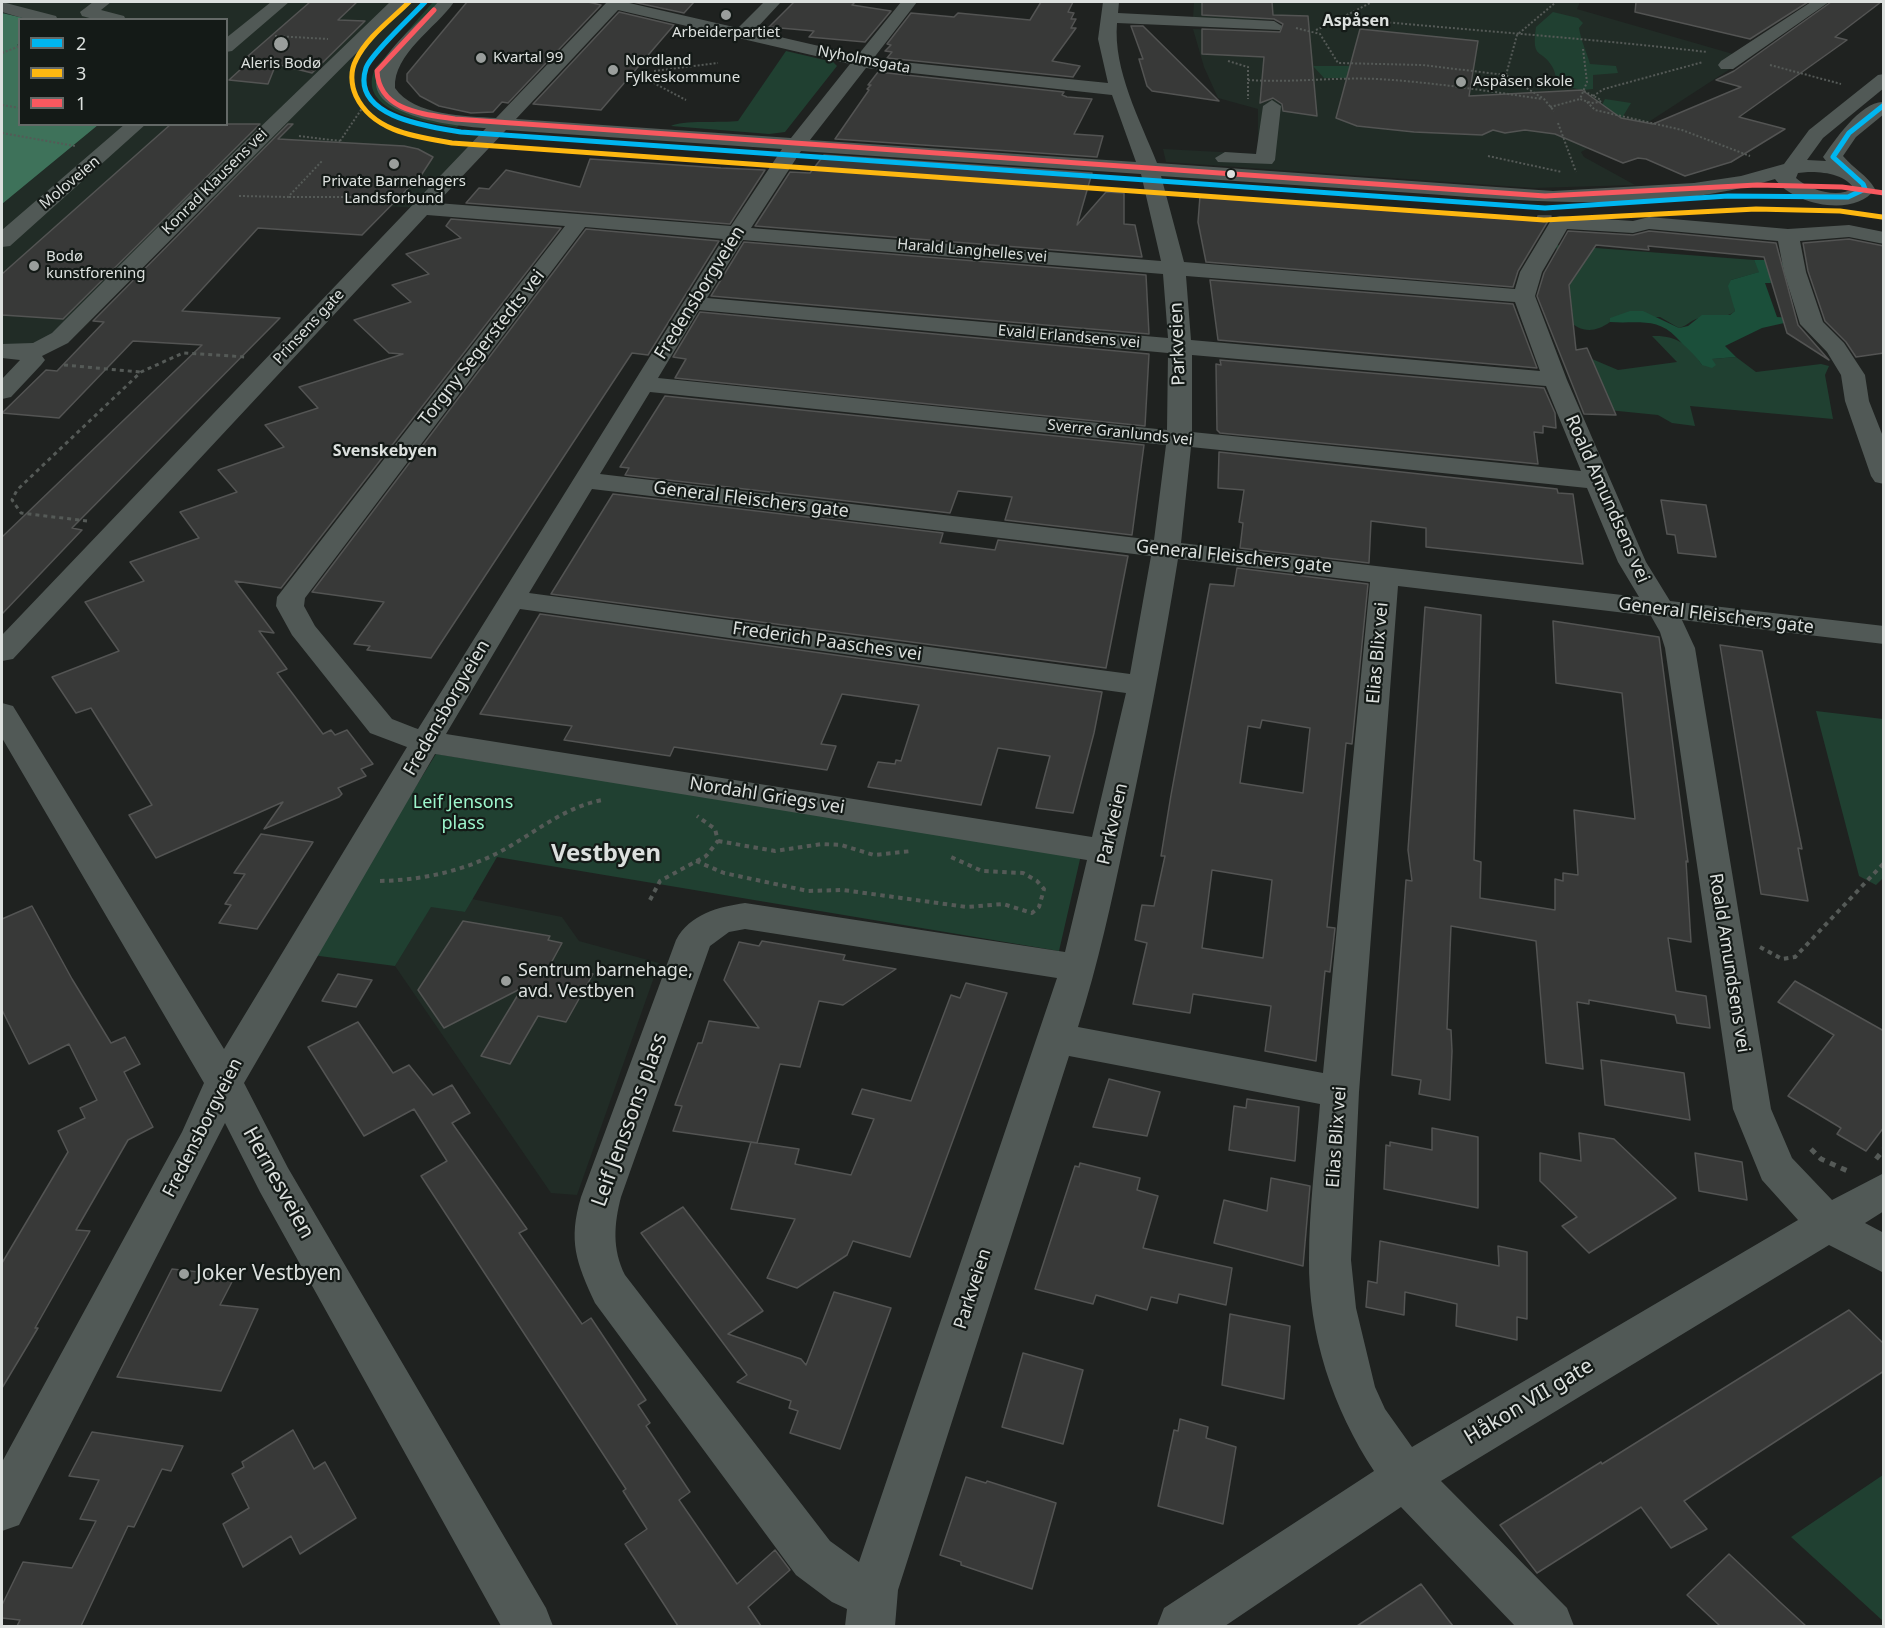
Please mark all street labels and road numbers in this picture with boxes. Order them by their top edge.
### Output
street label: Nyholmsgata [816,42,912,78]
street label: Konrad Klausens vei [158,125,272,239]
street label: Moloveien [36,153,104,213]
street label: Fredensborgveien [650,222,750,364]
street label: Harald Langhelles vei [896,235,1048,267]
street label: Torgny Segerstedts vei [414,266,550,430]
street label: Prinsens gate [270,286,348,368]
street label: Parkveien [1166,302,1190,386]
street label: Evald Erlandsens vei [997,322,1141,352]
street label: Roald Amundsens vei [1560,412,1654,586]
street label: Sverre Granlunds vei [1046,416,1194,450]
street label: General Fleischers gate [652,477,850,523]
street label: General Fleischers gate [1135,536,1333,578]
street label: General Fleischers gate [1617,593,1815,639]
street label: Elias Blix vei [1363,601,1393,705]
street label: Frederich Paasches vei [731,618,923,666]
street label: Fredensborgveien [399,636,495,780]
street label: Nordahl Griegs vei [688,773,846,819]
street label: Parkveien [1093,781,1133,867]
street label: Roald Amundsens vei [1704,872,1754,1054]
street label: Leif Jenssons plass [587,1030,673,1210]
street label: Fredensborgveien [159,1055,247,1201]
street label: Elias Blix vei [1323,1085,1351,1189]
street label: Hernesveien [237,1123,319,1243]
street label: Parkveien [950,1246,996,1332]
street label: Håkon VII gate [1460,1354,1598,1450]

